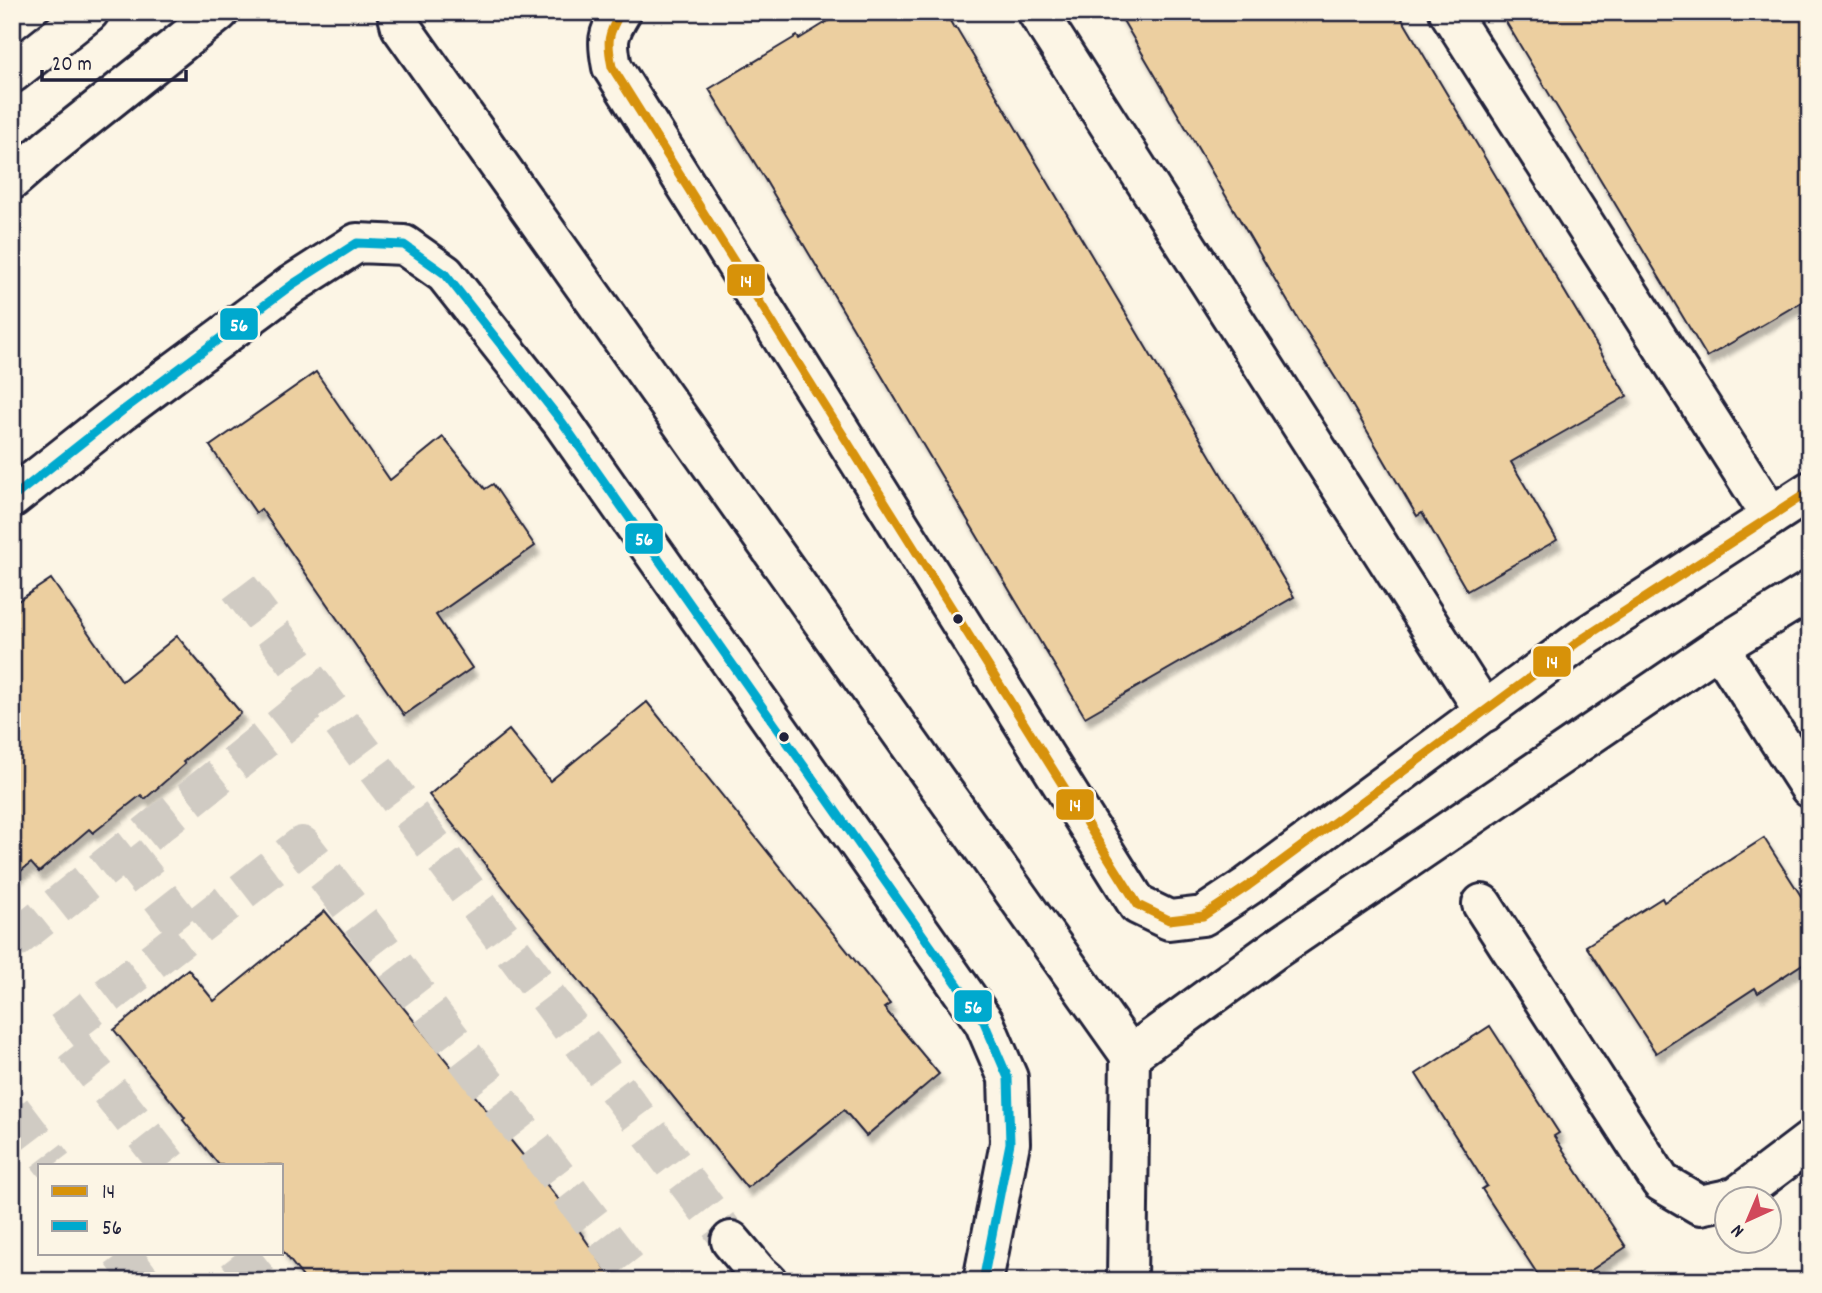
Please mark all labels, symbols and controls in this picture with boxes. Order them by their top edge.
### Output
scale bar [42,38,186,82]
text: 20 m [52,51,92,81]
line badge: 14 [726,263,766,297]
text: 14 [740,270,752,297]
line badge: 56 [219,307,259,341]
text: 56 [230,314,248,341]
line badge: 56 [624,522,664,555]
text: 56 [635,528,653,555]
unlabelled marker [951,612,965,626]
line badge: 14 [1532,645,1572,678]
text: 14 [1546,651,1558,678]
unlabelled marker [777,730,791,744]
line badge: 14 [1055,788,1095,821]
text: 14 [1069,794,1081,821]
line badge: 56 [953,989,993,1023]
text: 56 [964,996,982,1023]
legend [38,1164,284,1254]
text: 14 [102,1179,115,1209]
north arrow [1714,1184,1784,1254]
text: 56 [102,1215,122,1245]
text: N [1726,1217,1751,1243]

